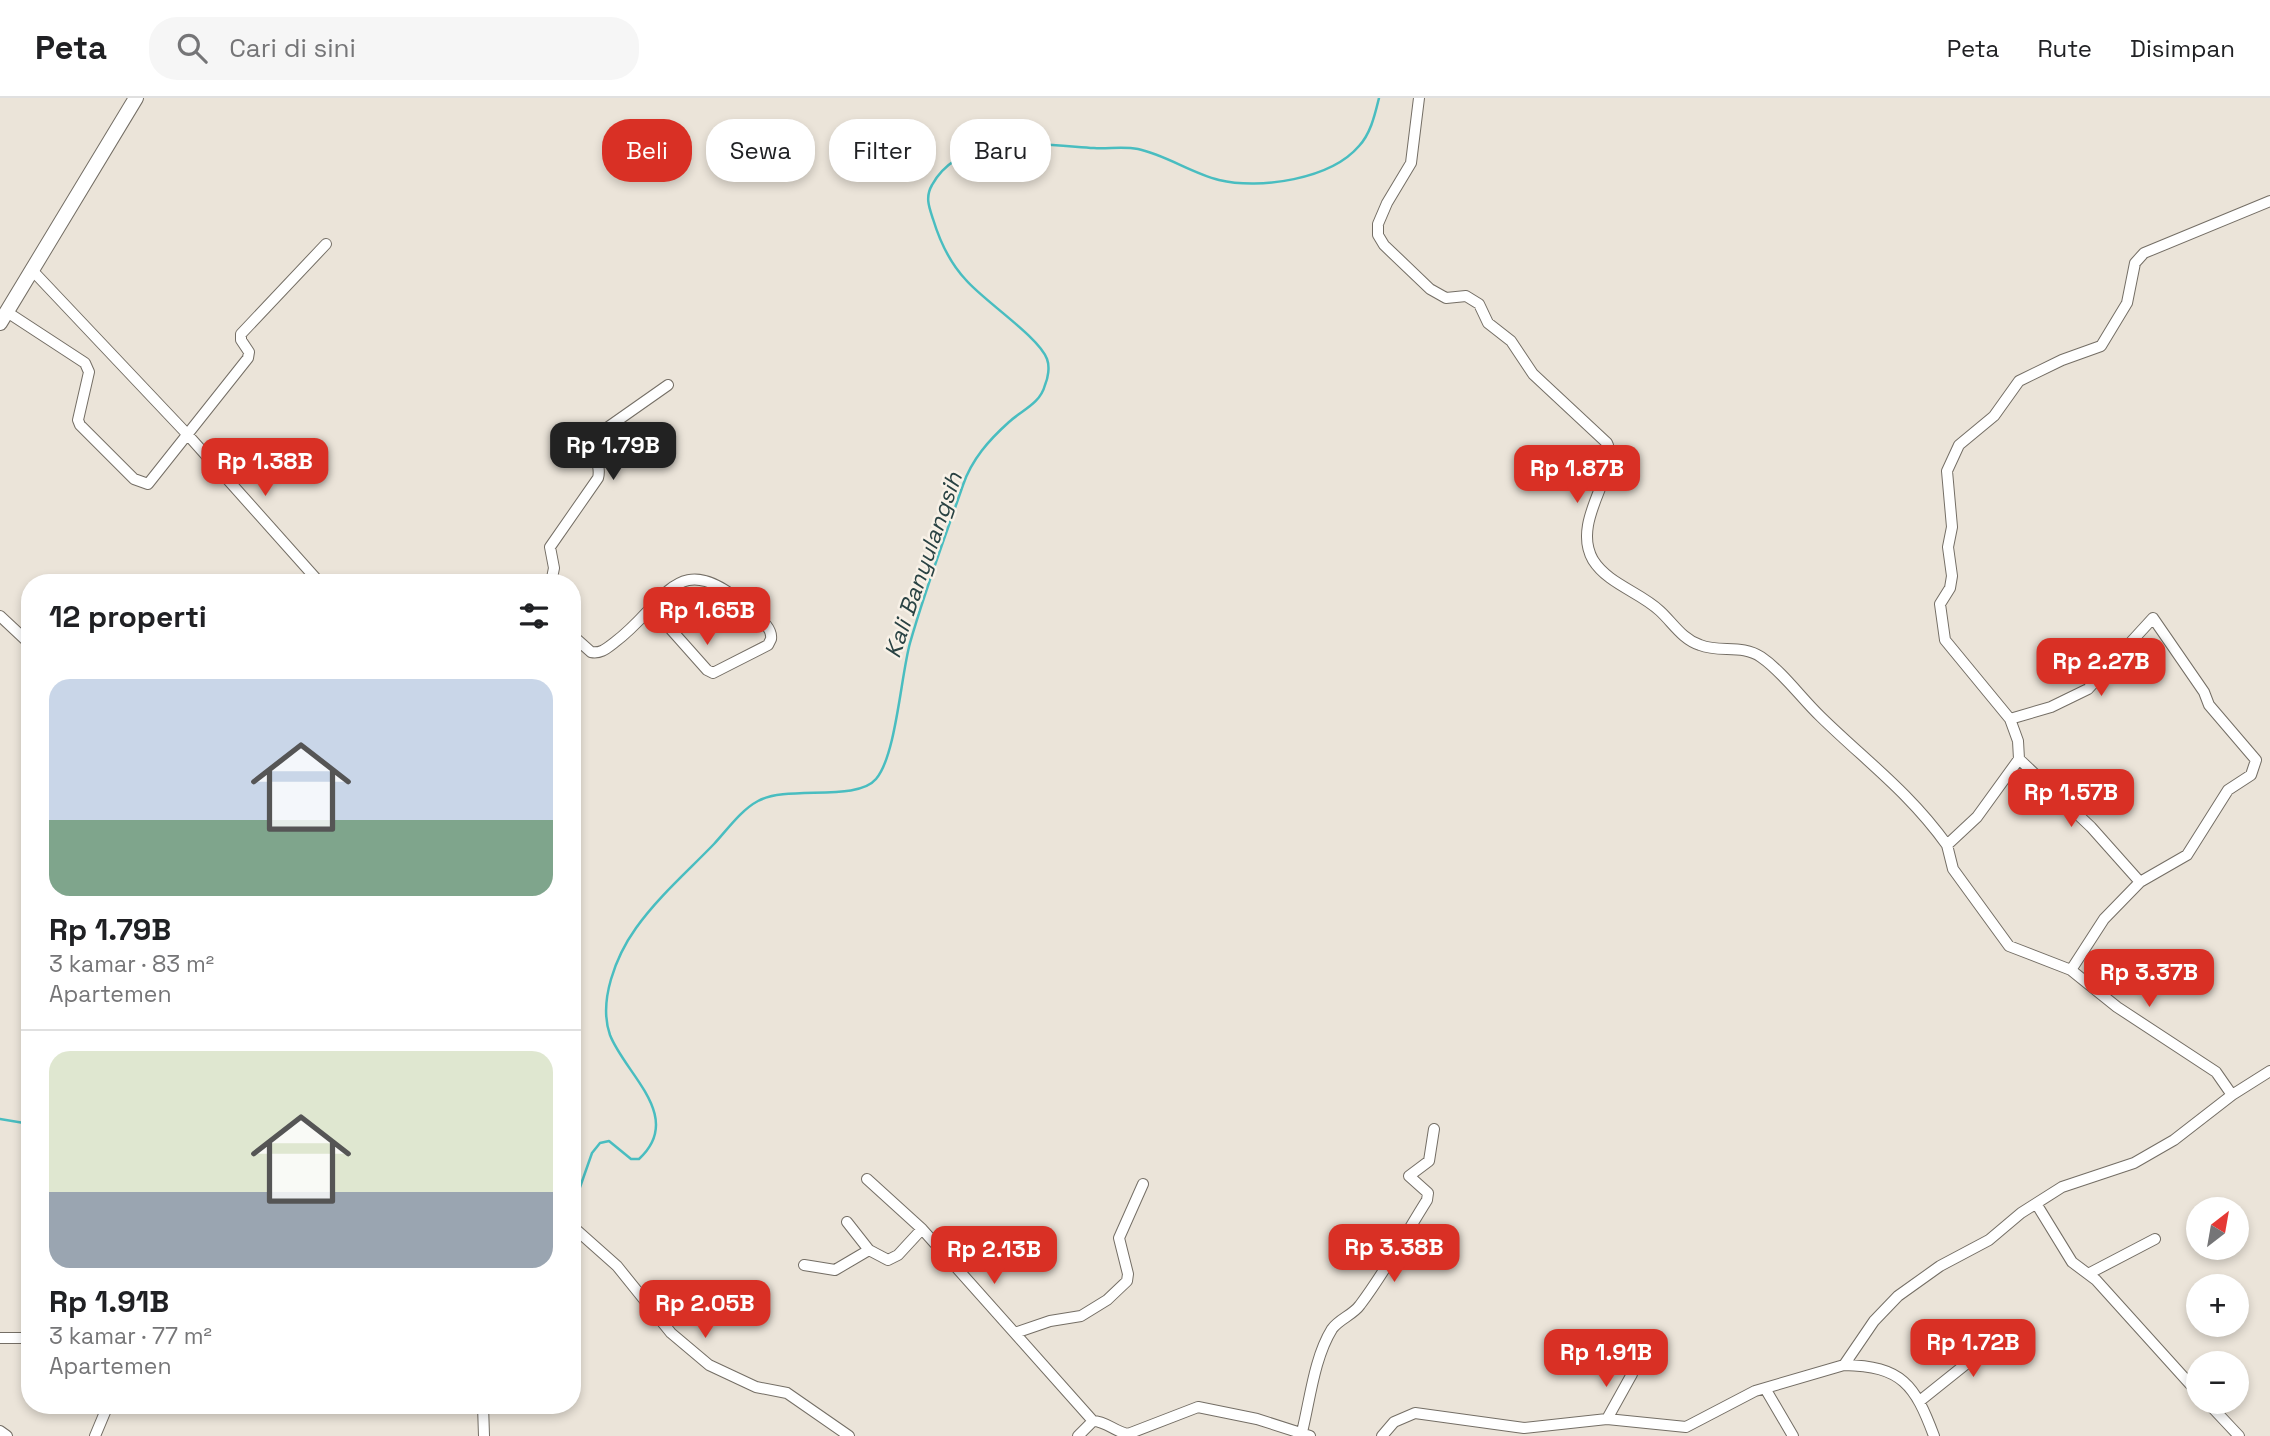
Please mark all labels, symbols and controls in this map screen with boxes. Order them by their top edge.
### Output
search box [149,17,639,80]
text: Peta [35,27,107,69]
icon: search [173,29,211,67]
text: Cari di sini [229,31,356,65]
text: Peta [1947,33,1999,64]
text: Rute [2037,33,2092,64]
text: Disimpan [2130,33,2235,64]
chip: Beli [602,119,692,182]
chip: Sewa [706,119,815,182]
chip: Filter [829,119,936,182]
chip: Baru [950,119,1051,182]
pin: Rp 1.79B [541,422,685,482]
text: Rp 1.79B [566,430,660,460]
pin: Rp 1.38B [193,438,337,498]
text: Rp 1.38B [217,446,313,476]
pin: Rp 1.87B [1505,446,1649,505]
text: Rp 1.87B [1530,453,1624,483]
water label: Kali Banyulangsih [877,467,969,662]
pin: Rp 1.65B [635,588,779,647]
text: Rp 1.65B [659,595,755,625]
text: 12 properti [49,597,207,636]
icon: filters [515,597,553,635]
pin: Rp 2.27B [2029,638,2173,698]
text: Rp 2.27B [2052,646,2150,676]
icon: home [238,724,364,850]
pin: Rp 1.57B [1999,770,2143,829]
text: Rp 1.57B [2024,777,2118,807]
text: Rp 1.79B [49,910,171,949]
text: 3 kamar · 83 m² [49,949,214,979]
pin: Rp 3.37B [2077,950,2221,1009]
text: Rp 3.37B [2100,957,2198,987]
text: Apartemen [49,979,171,1009]
icon: home [238,1096,364,1222]
north arrow [2186,1197,2249,1260]
map controls [2186,1197,2249,1414]
pin: Rp 3.38B [1322,1224,1466,1284]
pin: Rp 2.13B [922,1226,1066,1286]
text: Rp 3.38B [1345,1232,1443,1262]
text: Rp 2.13B [947,1234,1041,1264]
button: + [2186,1274,2249,1337]
pin: Rp 2.05B [633,1280,777,1340]
text: Rp 1.91B [49,1282,169,1321]
text: Rp 2.05B [655,1288,755,1318]
pin: Rp 1.72B [1901,1320,2045,1379]
text: 3 kamar · 77 m² [49,1321,212,1351]
text: Rp 1.72B [1926,1327,2020,1357]
pin: Rp 1.91B [1534,1330,1678,1389]
text: Rp 1.91B [1560,1337,1652,1367]
text: Apartemen [49,1351,171,1381]
button: − [2186,1351,2249,1414]

